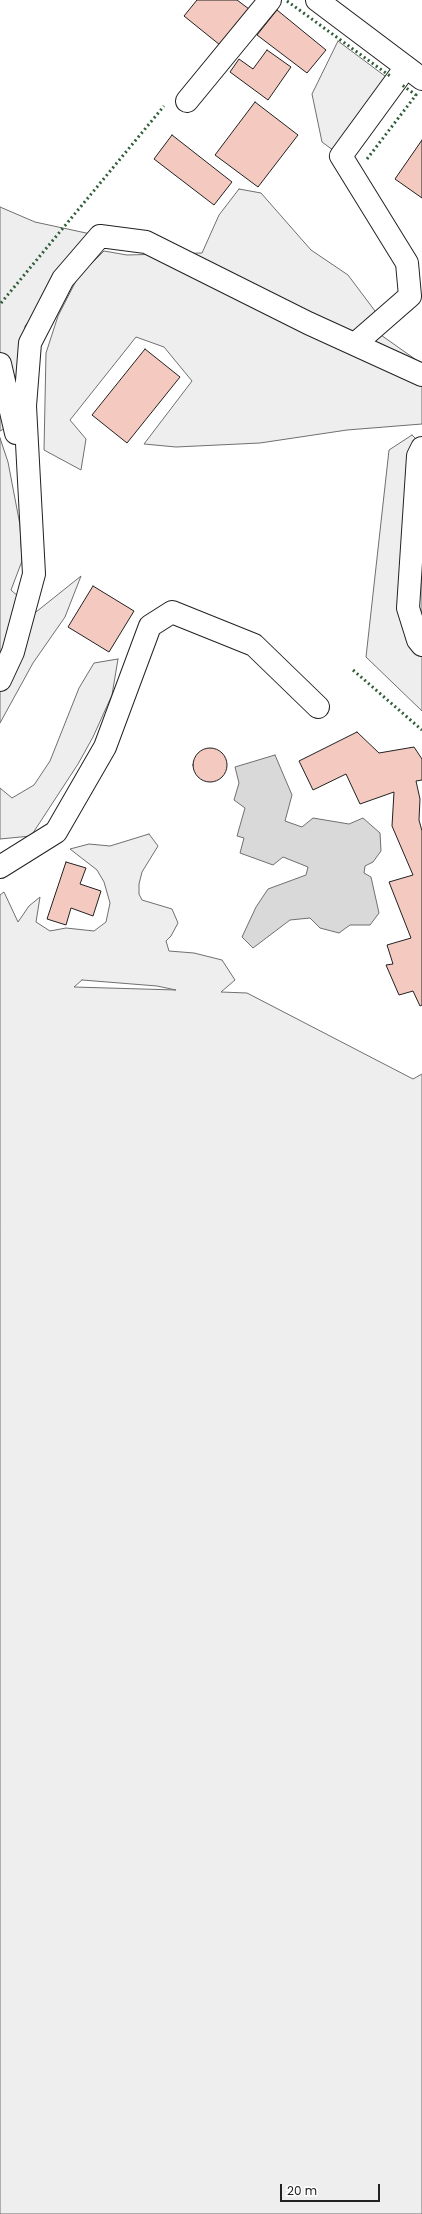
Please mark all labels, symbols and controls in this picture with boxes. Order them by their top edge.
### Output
scale bar [282,2176,382,2202]
text: 20 m [287,2182,317,2199]

